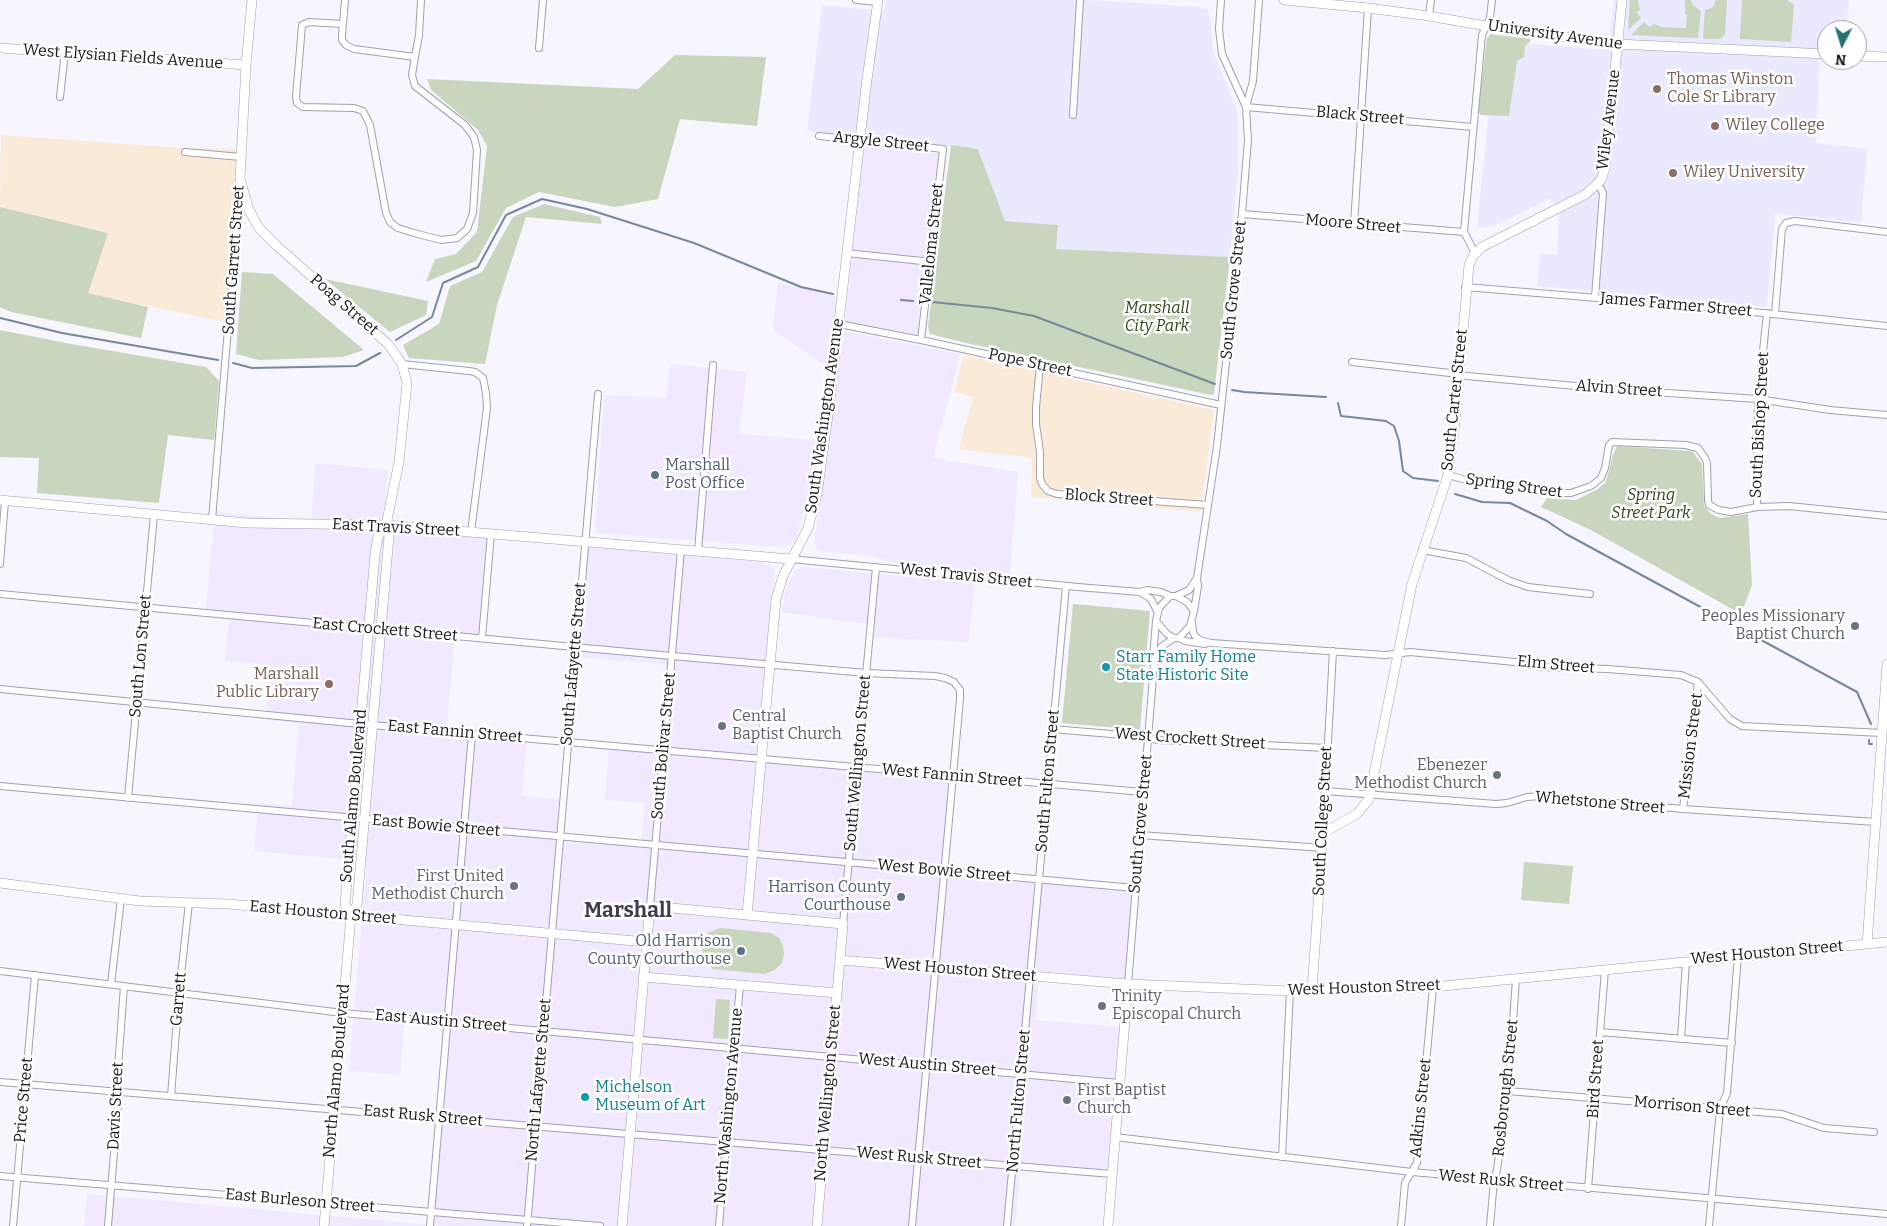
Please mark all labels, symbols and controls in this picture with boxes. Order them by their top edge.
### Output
street label: University Avenue [1486,16,1624,54]
north arrow [1817,20,1867,70]
street label: West Elysian Fields Avenue [22,40,224,74]
text: N [1835,51,1847,68]
street label: Wiley Avenue [1593,69,1625,171]
place label: Thomas Winston Cole Sr Library [1667,70,1793,108]
marker: Thomas Winston Cole Sr Library [1651,83,1663,95]
street label: Black Street [1315,103,1405,129]
place label: Wiley College [1725,116,1825,136]
marker: Wiley College [1709,120,1721,132]
street label: Argyle Street [832,127,930,157]
place label: Wiley University [1683,163,1805,183]
marker: Wiley University [1667,167,1679,179]
street label: Valleloma Street [916,182,948,306]
street label: South Garrett Street [219,185,249,335]
street label: Moore Street [1304,210,1402,238]
street label: South Grove Street [1217,219,1251,361]
street label: Poag Street [306,270,382,340]
street label: James Farmer Street [1599,289,1753,321]
park label: Marshall City Park [1125,299,1189,337]
street label: South Washington Avenue [802,317,848,515]
street label: South Carter Street [1438,328,1472,472]
street label: Pope Street [986,345,1074,381]
street label: South Bishop Street [1747,351,1773,499]
street label: Alvin Street [1575,376,1663,402]
place label: Marshall Post Office [665,456,745,494]
marker: Marshall Post Office [649,469,661,481]
street label: Spring Street [1464,470,1564,502]
street label: Block Street [1064,485,1154,511]
park label: Spring Street Park [1611,486,1691,524]
street label: East Travis Street [332,515,460,541]
street label: West Travis Street [899,559,1033,593]
street label: South Lafayette Street [557,582,591,746]
street label: South Lon Street [126,594,156,718]
place label: Peoples Missionary Baptist Church [1701,607,1845,645]
street label: East Crockett Street [311,614,459,646]
marker: Peoples Missionary Baptist Church [1849,620,1861,632]
place label: Starr Family Home State Historic Site [1116,648,1256,686]
street label: Elm Street [1516,652,1596,678]
marker: Starr Family Home State Historic Site [1100,661,1112,673]
place label: Marshall Public Library [216,665,319,703]
street label: South Bolivar Street [648,671,680,821]
street label: South Wellington Street [841,674,875,852]
marker: Marshall Public Library [323,678,335,690]
street label: Mission Street [1675,692,1707,800]
place label: Central Baptist Church [732,707,842,745]
street label: South Alamo Boulevard [337,708,371,884]
street label: South Fulton Street [1032,708,1064,854]
street label: East Fannin Street [387,717,523,747]
marker: Central Baptist Church [716,720,728,732]
street label: West Crockett Street [1114,724,1266,754]
street label: South College Street [1309,746,1337,896]
street label: South Grove Street [1125,753,1157,895]
place label: Ebenezer Methodist Church [1354,756,1487,794]
street label: West Fannin Street [881,760,1023,792]
marker: Ebenezer Methodist Church [1491,769,1503,781]
street label: Whetstone Street [1534,788,1666,818]
street label: East Bowie Street [371,811,501,841]
street label: West Bowie Street [876,856,1012,886]
place label: First United Methodist Church [371,867,504,905]
place label: Harrison County Courthouse [768,878,891,916]
marker: First United Methodist Church [508,880,520,892]
marker: Harrison County Courthouse [895,891,907,903]
street label: East Houston Street [249,897,397,929]
district label: Marshall [584,898,672,924]
place label: Old Harrison County Courthouse [587,932,731,970]
street label: West Houston Street [1690,937,1844,969]
marker: Old Harrison County Courthouse [735,945,747,957]
street label: West Houston Street [883,954,1037,986]
street label: Garrett [167,971,191,1027]
street label: West Houston Street [1287,976,1441,1000]
street label: North Alamo Boulevard [320,983,354,1159]
place label: Trinity Episcopal Church [1112,987,1241,1025]
street label: North Lafayette Street [522,998,556,1162]
marker: Trinity Episcopal Church [1096,1000,1108,1012]
street label: North Wellington Street [811,1004,845,1182]
street label: East Austin Street [374,1006,508,1036]
street label: North Washington Avenue [711,1007,747,1205]
street label: Rosborough Street [1489,1018,1523,1158]
street label: North Fulton Street [1003,1028,1035,1174]
street label: Bird Street [1584,1039,1608,1119]
street label: West Austin Street [857,1049,997,1081]
street label: Price Street [11,1056,37,1144]
street label: Adkins Street [1406,1057,1436,1159]
street label: Davis Street [104,1061,128,1151]
place label: Michelson Museum of Art [595,1078,706,1116]
place label: First Baptist Church [1077,1081,1166,1119]
marker: Michelson Museum of Art [579,1091,591,1103]
street label: Morrison Street [1633,1092,1751,1122]
marker: First Baptist Church [1061,1094,1073,1106]
street label: East Rusk Street [362,1101,484,1131]
street label: West Rusk Street [855,1143,983,1173]
street label: West Rusk Street [1437,1166,1565,1196]
street label: East Burleson Street [224,1185,376,1217]

